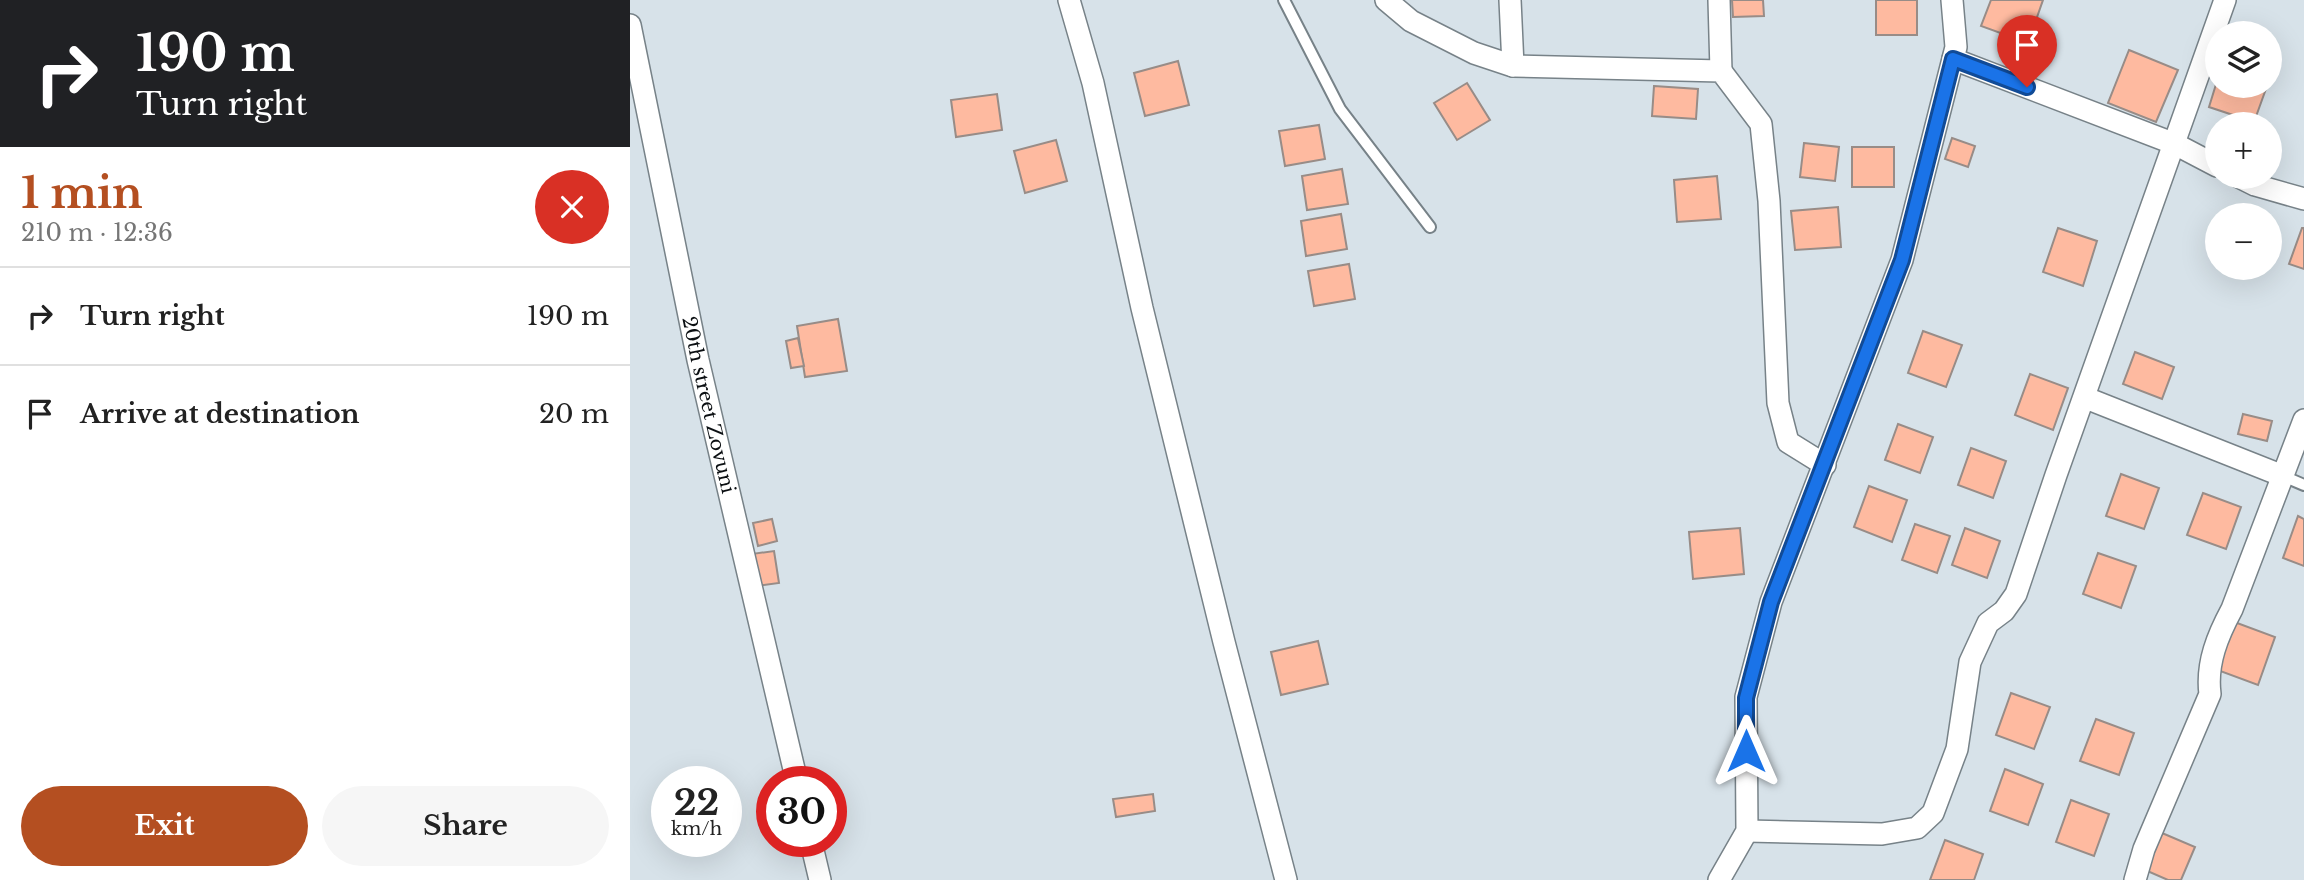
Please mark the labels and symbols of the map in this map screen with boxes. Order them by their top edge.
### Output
pin [1997,15,2057,87]
street label: 20th street Zovuni [678,314,740,496]
position arrow [1709,714,1783,788]
speed limit sign: 30 [756,766,847,857]

